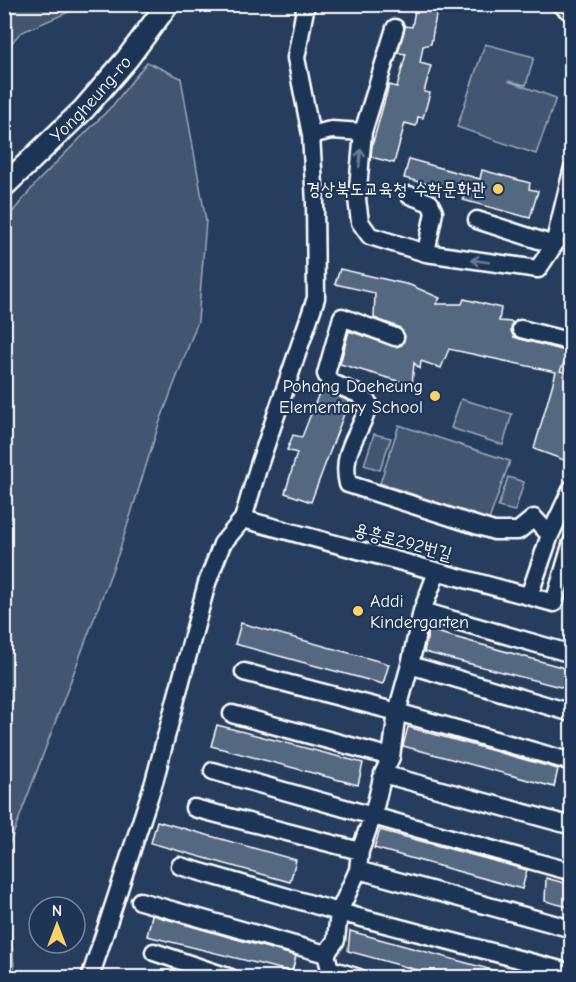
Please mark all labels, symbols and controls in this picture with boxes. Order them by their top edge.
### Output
street label: Yongheung-ro [46,51,136,146]
one-way arrow [355,148,366,168]
place label: 경상북도교육청 수학문화관 [306,179,486,200]
marker: 경상북도교육청 수학문화관 [491,182,505,196]
one-way arrow [471,255,490,266]
place label: Pohang Daeheung Elementary School [279,376,423,418]
marker: Pohang Daeheung Elementary School [428,389,442,403]
street label: 용흥로292번길 [352,519,455,565]
place label: Addi Kindergarten [370,591,469,633]
marker: Addi Kindergarten [351,604,365,618]
north arrow [27,895,87,955]
text: N [52,902,62,920]

